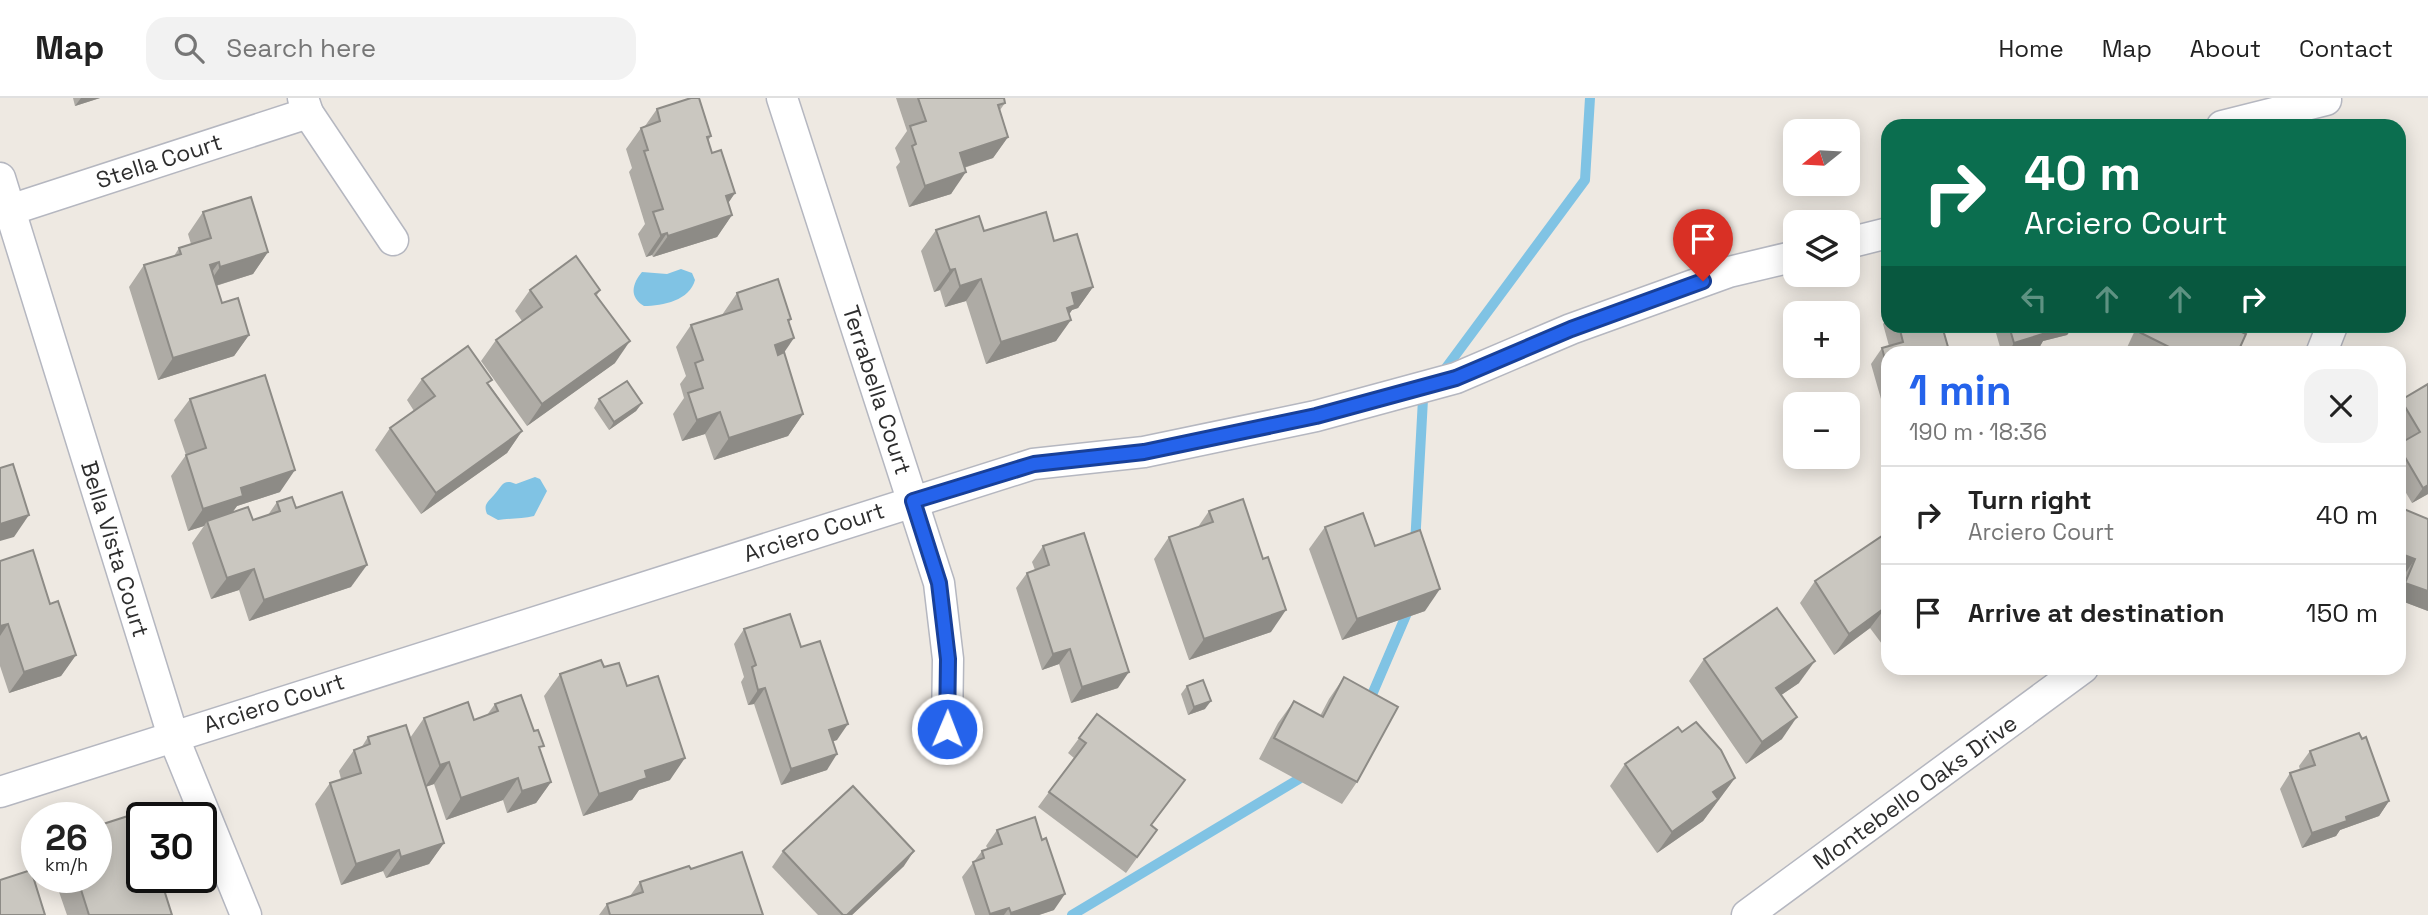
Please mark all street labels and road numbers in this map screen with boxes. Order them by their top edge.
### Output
street label: Stella Court [92,127,226,195]
street label: Terrabella Court [836,302,918,478]
street label: Bella Vista Court [74,457,156,641]
street label: Arciero Court [740,495,888,569]
street label: Arciero Court [200,666,348,740]
street label: Montebello Oaks Drive [1807,708,2023,876]

